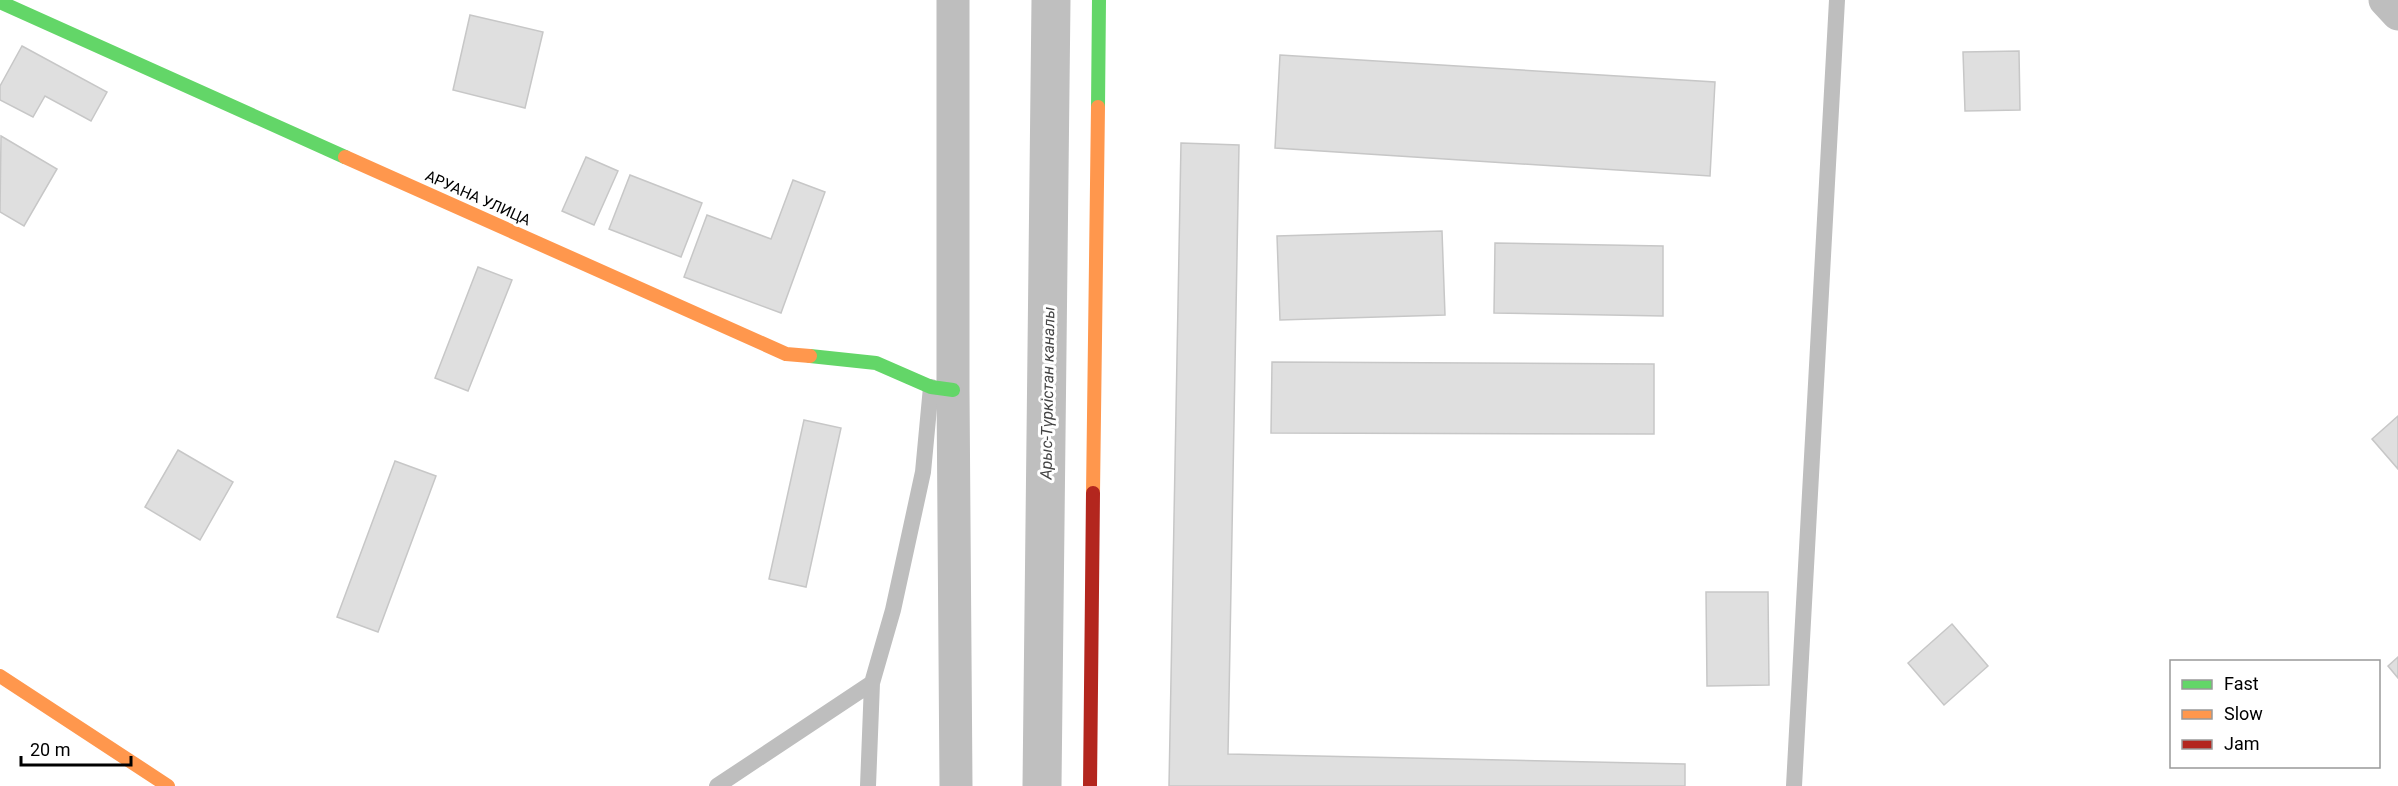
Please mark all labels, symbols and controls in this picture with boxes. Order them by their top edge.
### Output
street label: АРУАНА УЛИЦА [423,167,534,229]
water label: Арыс-Түркістан каналы [1036,306,1059,481]
legend [2170,660,2380,768]
text: Fast [2224,673,2259,694]
text: Slow [2224,703,2263,724]
scale bar [21,729,130,767]
text: Jam [2224,733,2260,754]
text: 20 m [30,739,70,760]

